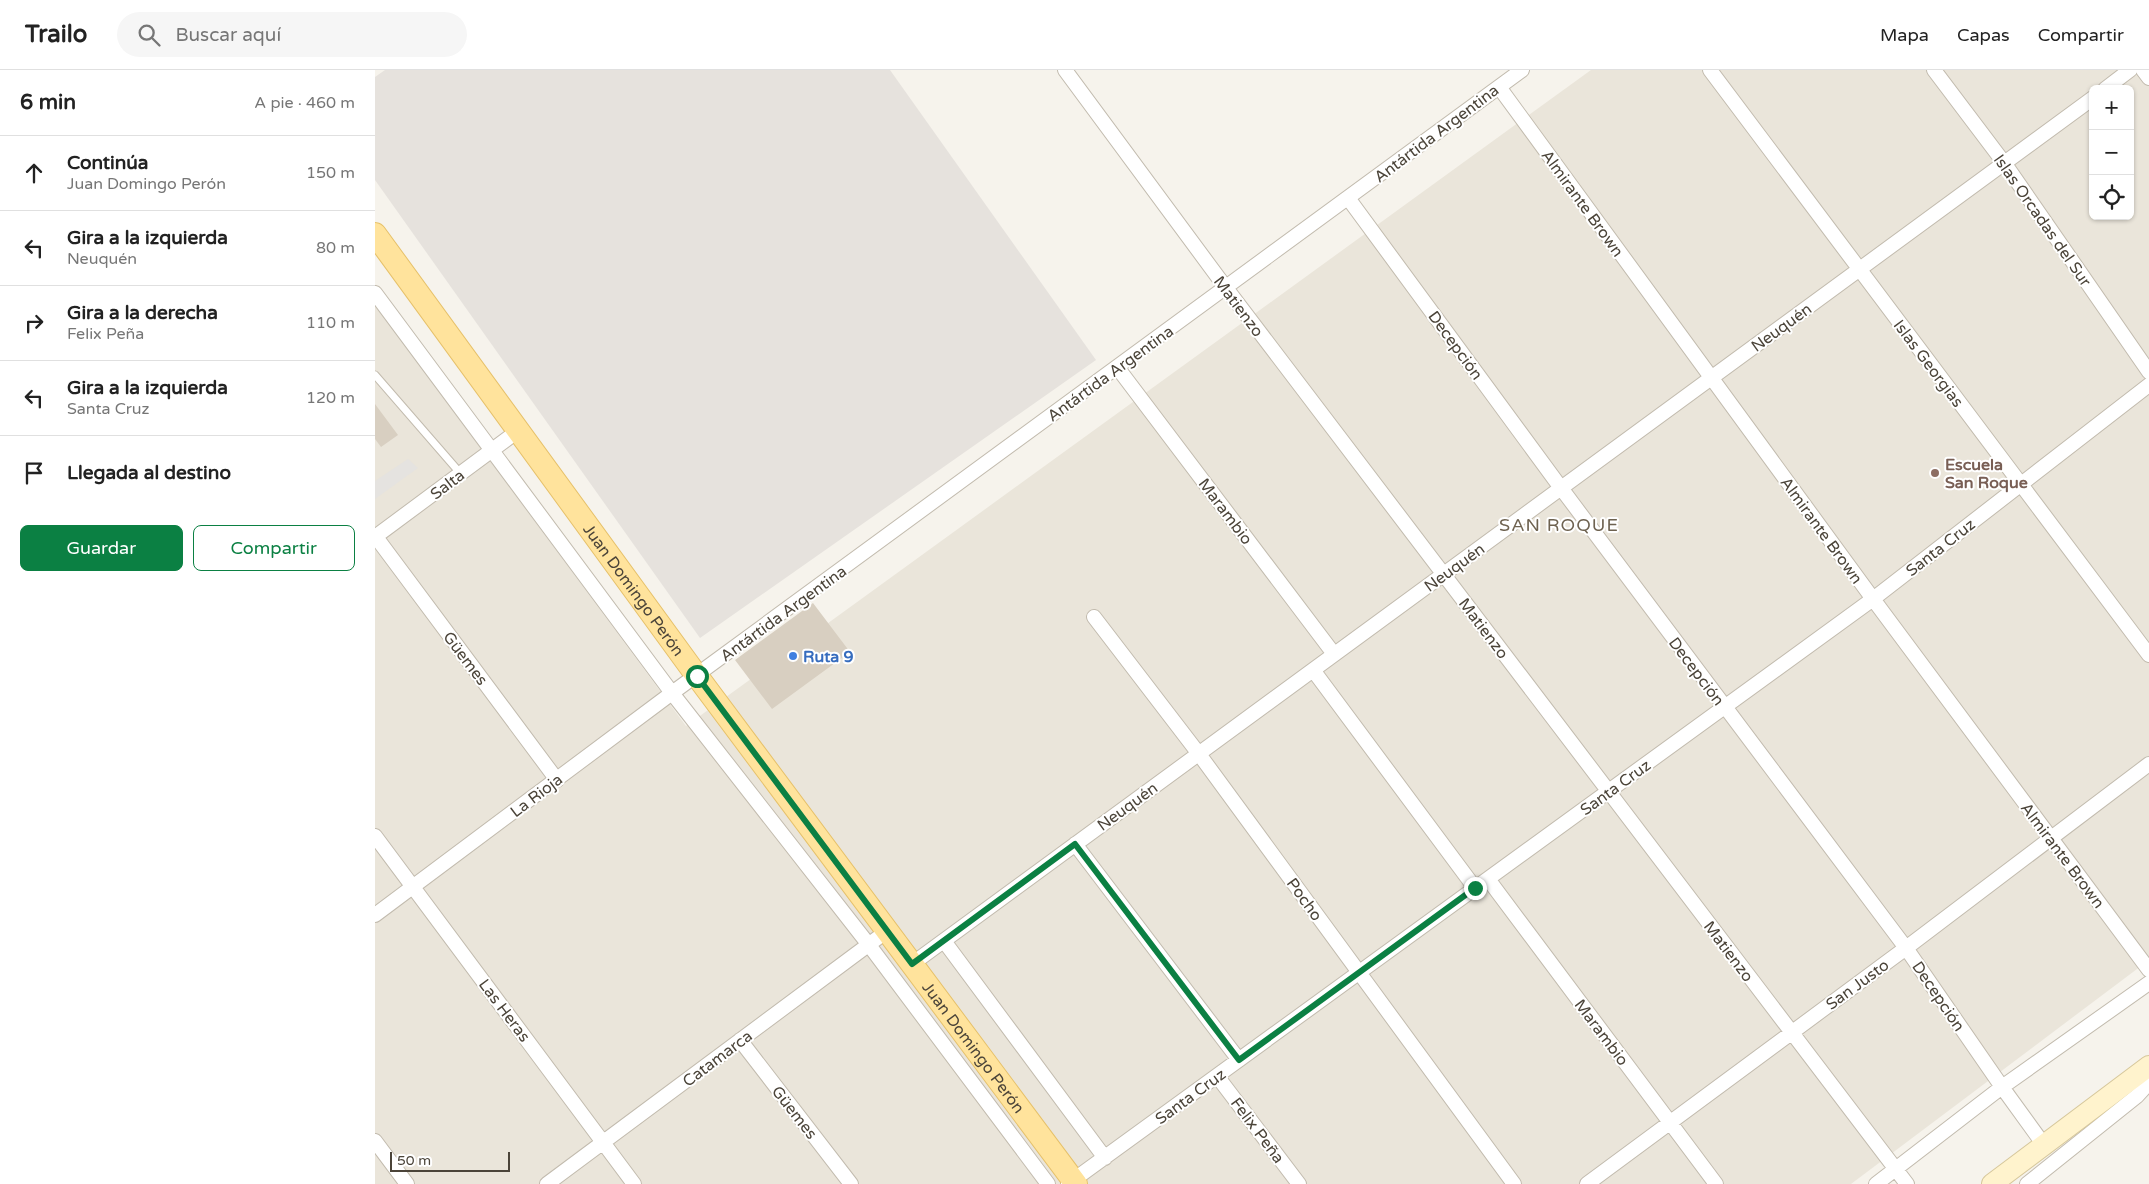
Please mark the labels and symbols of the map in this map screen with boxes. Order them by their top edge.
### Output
street label: Antártida Argentina [1370,80,1503,187]
street label: Almirante Brown [1537,146,1628,261]
street label: Islas Orcadas del Sur [1989,151,2096,291]
street label: Matienzo [1209,272,1268,341]
street label: Neuquén [1747,299,1816,356]
street label: Decepción [1423,307,1487,384]
street label: Islas Georgias [1889,316,1968,411]
street label: Antártida Argentina [1044,321,1178,426]
place label: Escuela San Roque [1945,455,2028,493]
street label: Salta [426,465,469,504]
marker: Escuela San Roque [1929,467,1941,479]
street label: Almirante Brown [1776,473,1867,588]
street label: Marambio [1194,474,1257,549]
district label: SAN ROQUE [1499,514,1619,536]
street label: Santa Cruz [1902,514,1979,581]
street label: Juan Domingo Perón [578,520,688,660]
street label: Neuquén [1420,539,1489,596]
street label: Antártida Argentina [717,561,851,666]
street label: Matienzo [1454,594,1513,663]
street label: Güemes [438,628,492,690]
street label: Decepción [1664,633,1728,710]
place label: Ruta 9 [803,647,853,667]
marker: Ruta 9 [787,650,799,662]
route start [686,665,709,688]
street label: Santa Cruz [1576,755,1655,820]
street label: La Rioja [506,770,567,822]
street label: Neuquén [1093,778,1162,835]
street label: Almirante Brown [2016,799,2108,912]
street label: Pocho [1282,874,1326,925]
route end [1464,877,1487,900]
street label: Matienzo [1699,917,1758,986]
street label: San Justo [1822,955,1893,1014]
street label: Decepción [1907,958,1969,1035]
street label: Las Heras [474,975,534,1046]
street label: Juan Domingo Perón [918,978,1029,1118]
street label: Marambio [1570,995,1633,1070]
street label: Catamarca [679,1026,756,1091]
street label: Santa Cruz [1151,1064,1230,1129]
street label: Güemes [767,1082,821,1143]
street label: Felix Peña [1226,1094,1288,1167]
scale bar [390,1149,510,1172]

